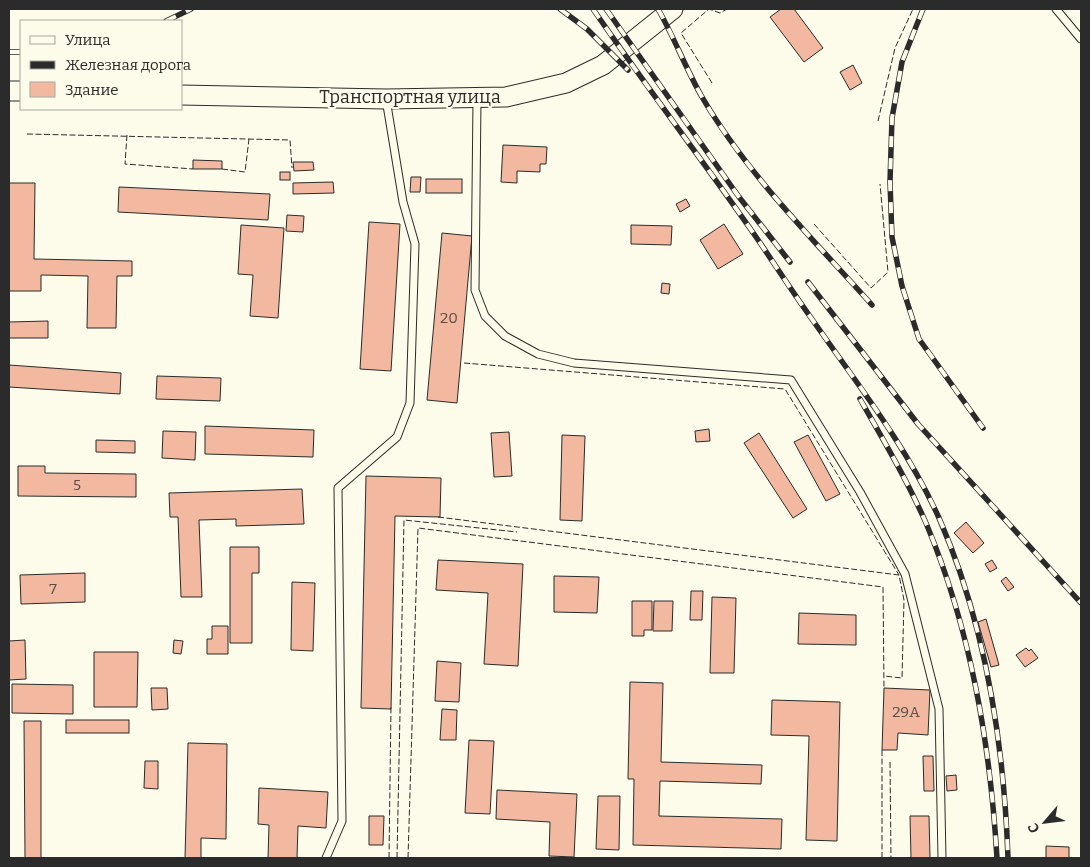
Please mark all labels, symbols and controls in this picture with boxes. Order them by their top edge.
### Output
legend [20,20,182,110]
text: Улица [65,31,111,49]
text: Железная дорога [65,56,191,74]
text: Здание [65,81,119,99]
street label: Транспортная улица [319,86,501,108]
house number: 20 [440,309,458,327]
house number: 5 [73,476,81,494]
house number: 7 [49,580,57,598]
house number: 29А [892,703,920,721]
north arrow [1020,797,1070,847]
text: С [1024,820,1044,836]

